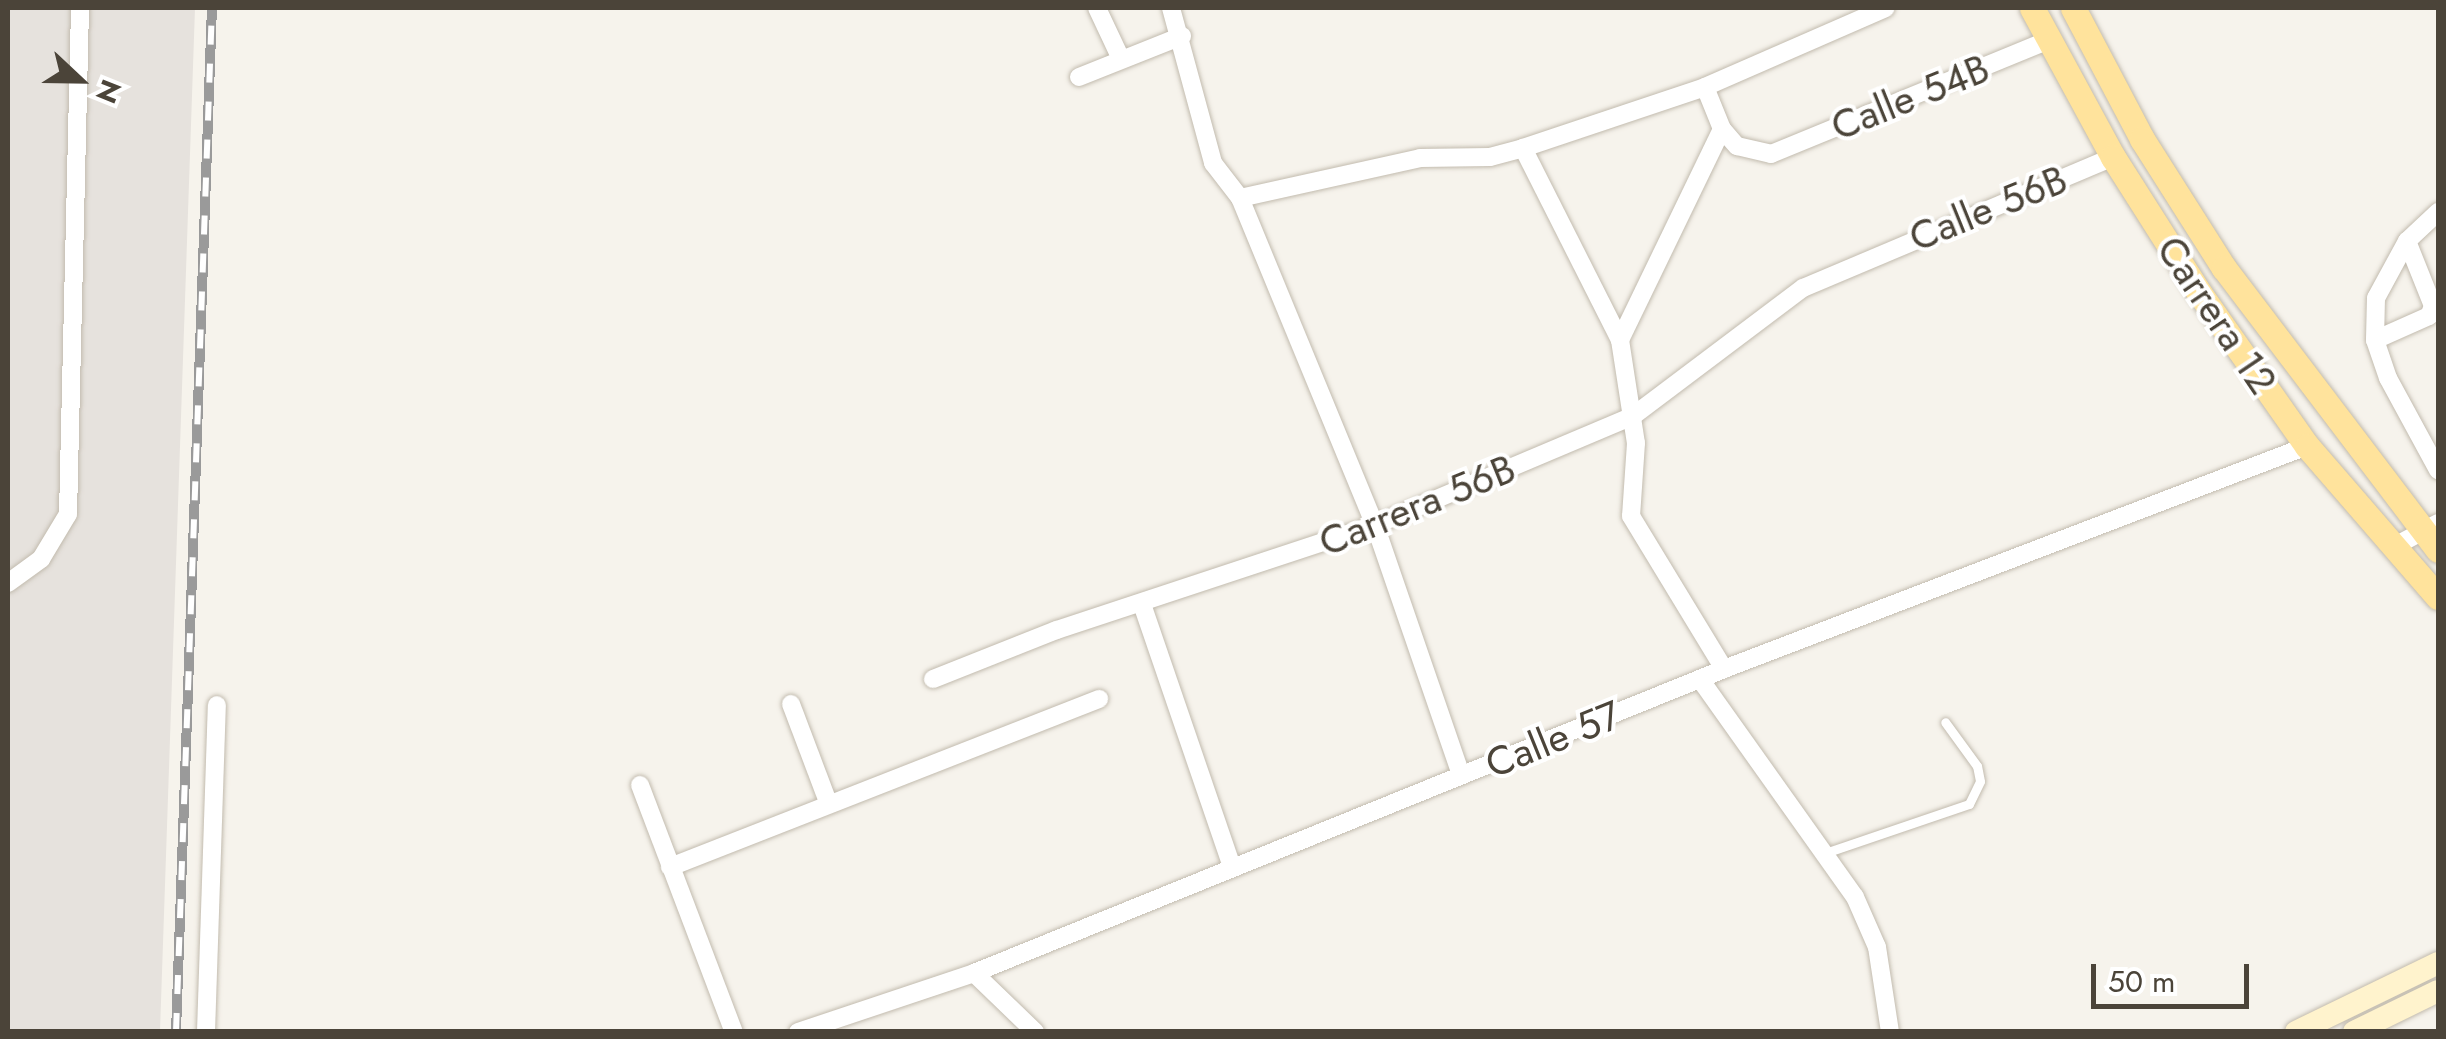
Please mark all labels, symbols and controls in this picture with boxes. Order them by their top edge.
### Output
north arrow [30,30,130,130]
street label: Calle 54B [1824,44,1996,150]
text: N [85,73,131,109]
street label: Calle 56B [1902,155,2074,261]
street label: Carrera 12 [2147,227,2287,403]
street label: Carrera 56B [1312,444,1522,566]
street label: Calle 57 [1479,690,1627,788]
scale bar [2096,944,2254,1006]
text: 50 m [2108,960,2175,1003]

